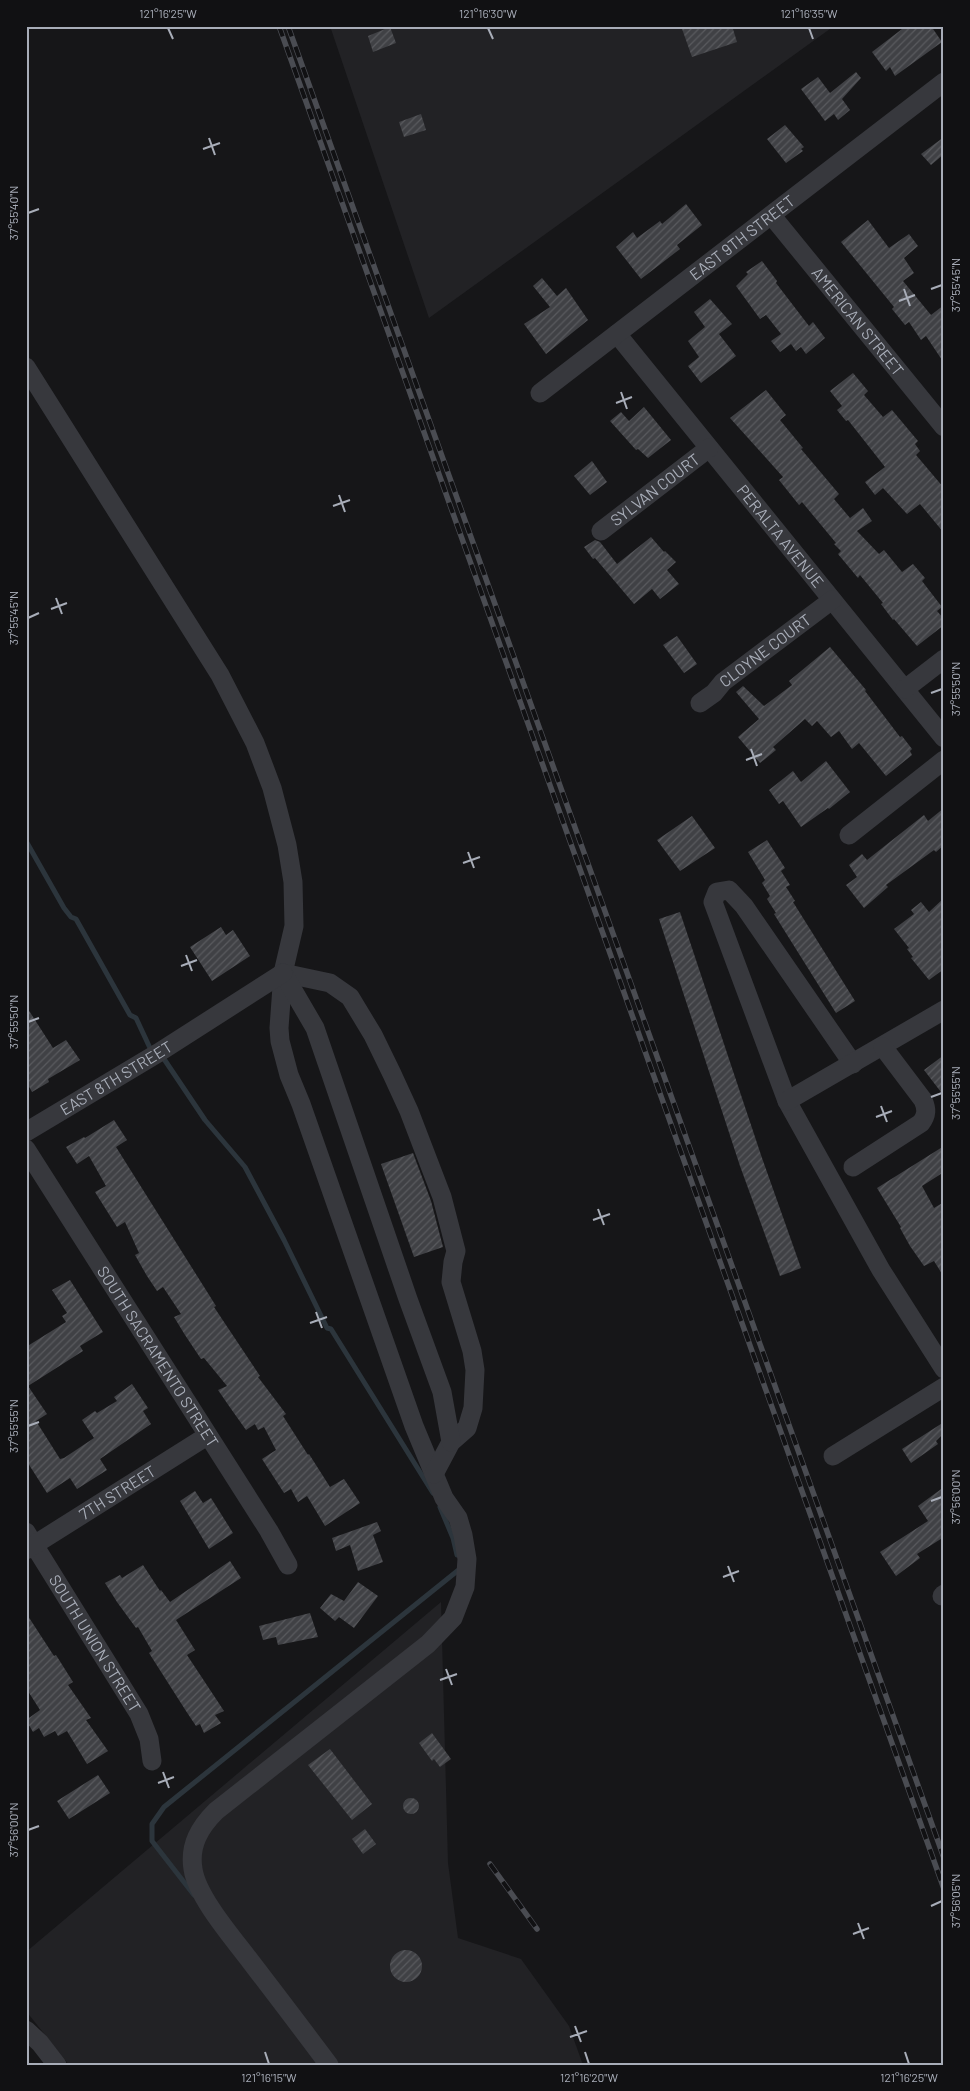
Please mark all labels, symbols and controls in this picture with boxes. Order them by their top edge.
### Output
text: 121°16'25"W [139,6,197,20]
text: 121°16'30"W [459,6,517,20]
text: 121°16'35"W [780,6,838,20]
text: 37°55'40"N [6,186,20,240]
street label: EAST 9TH STREET [685,191,798,284]
text: 37°55'45"N [948,258,962,312]
street label: AMERICAN STREET [808,263,908,379]
street label: SYLVAN COURT [606,449,703,529]
street label: PERALTA AVENUE [734,481,828,591]
text: 37°55'45"N [6,591,20,645]
street label: CLOYNE COURT [715,609,814,691]
text: 37°55'50"N [948,662,962,716]
text: 37°55'50"N [6,995,20,1049]
street label: EAST 8TH STREET [56,1036,175,1119]
text: 37°55'55"N [948,1066,962,1120]
street label: SOUTH SACRAMENTO STREET [94,1262,223,1450]
text: 37°55'55"N [6,1399,20,1453]
street label: 7TH STREET [75,1461,159,1523]
text: 37°56'00"N [948,1469,962,1525]
street label: SOUTH UNION STREET [46,1571,145,1715]
text: 37°56'00"N [6,1802,20,1858]
text: 37°56'05"N [948,1874,962,1928]
text: 121°16'15"W [241,2070,297,2084]
text: 121°16'20"W [560,2070,619,2084]
text: 121°16'25"W [880,2070,938,2084]

